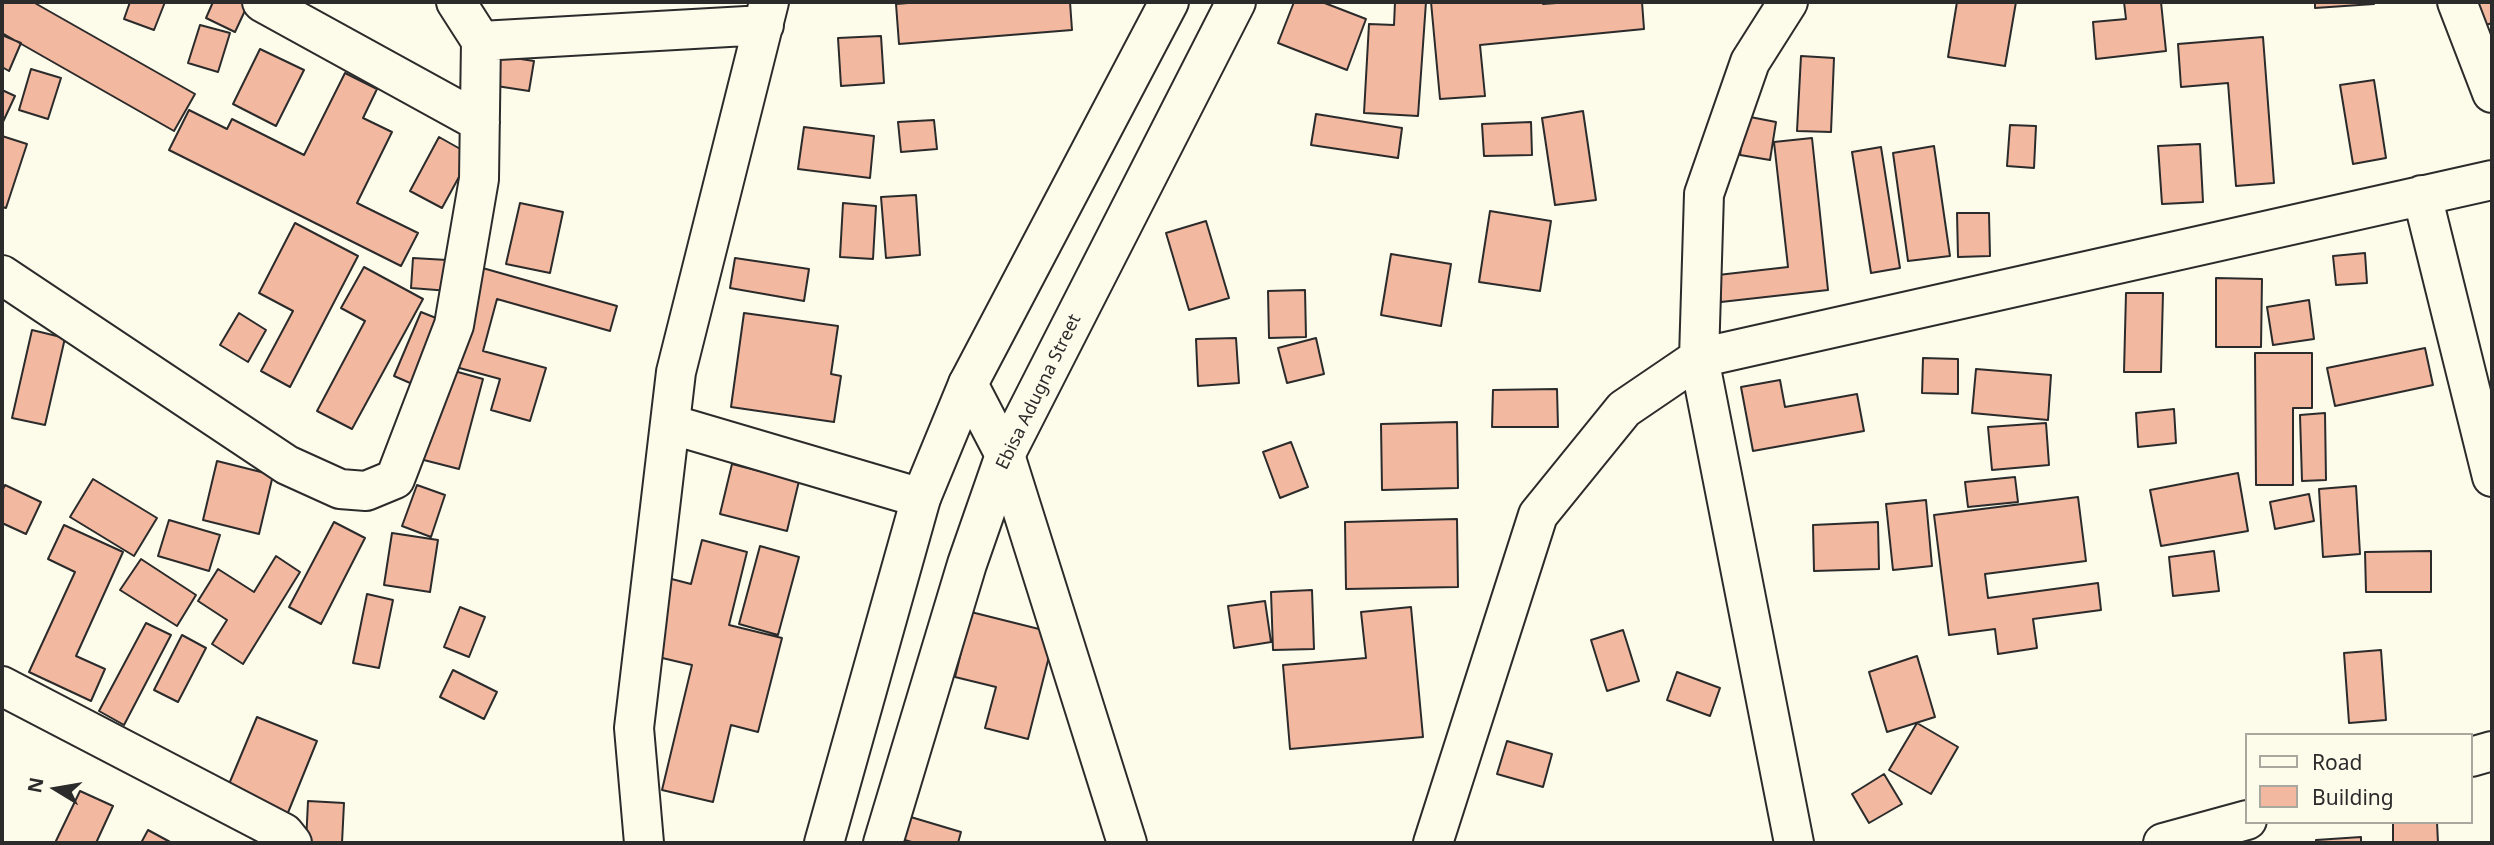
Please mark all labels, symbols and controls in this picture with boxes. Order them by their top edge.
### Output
street label: Ebisa Adugna Street [992,311,1086,473]
legend [2246,733,2473,824]
text: Road [2312,748,2362,776]
north arrow [21,754,91,824]
text: N [21,775,50,795]
text: Building [2312,783,2394,811]

